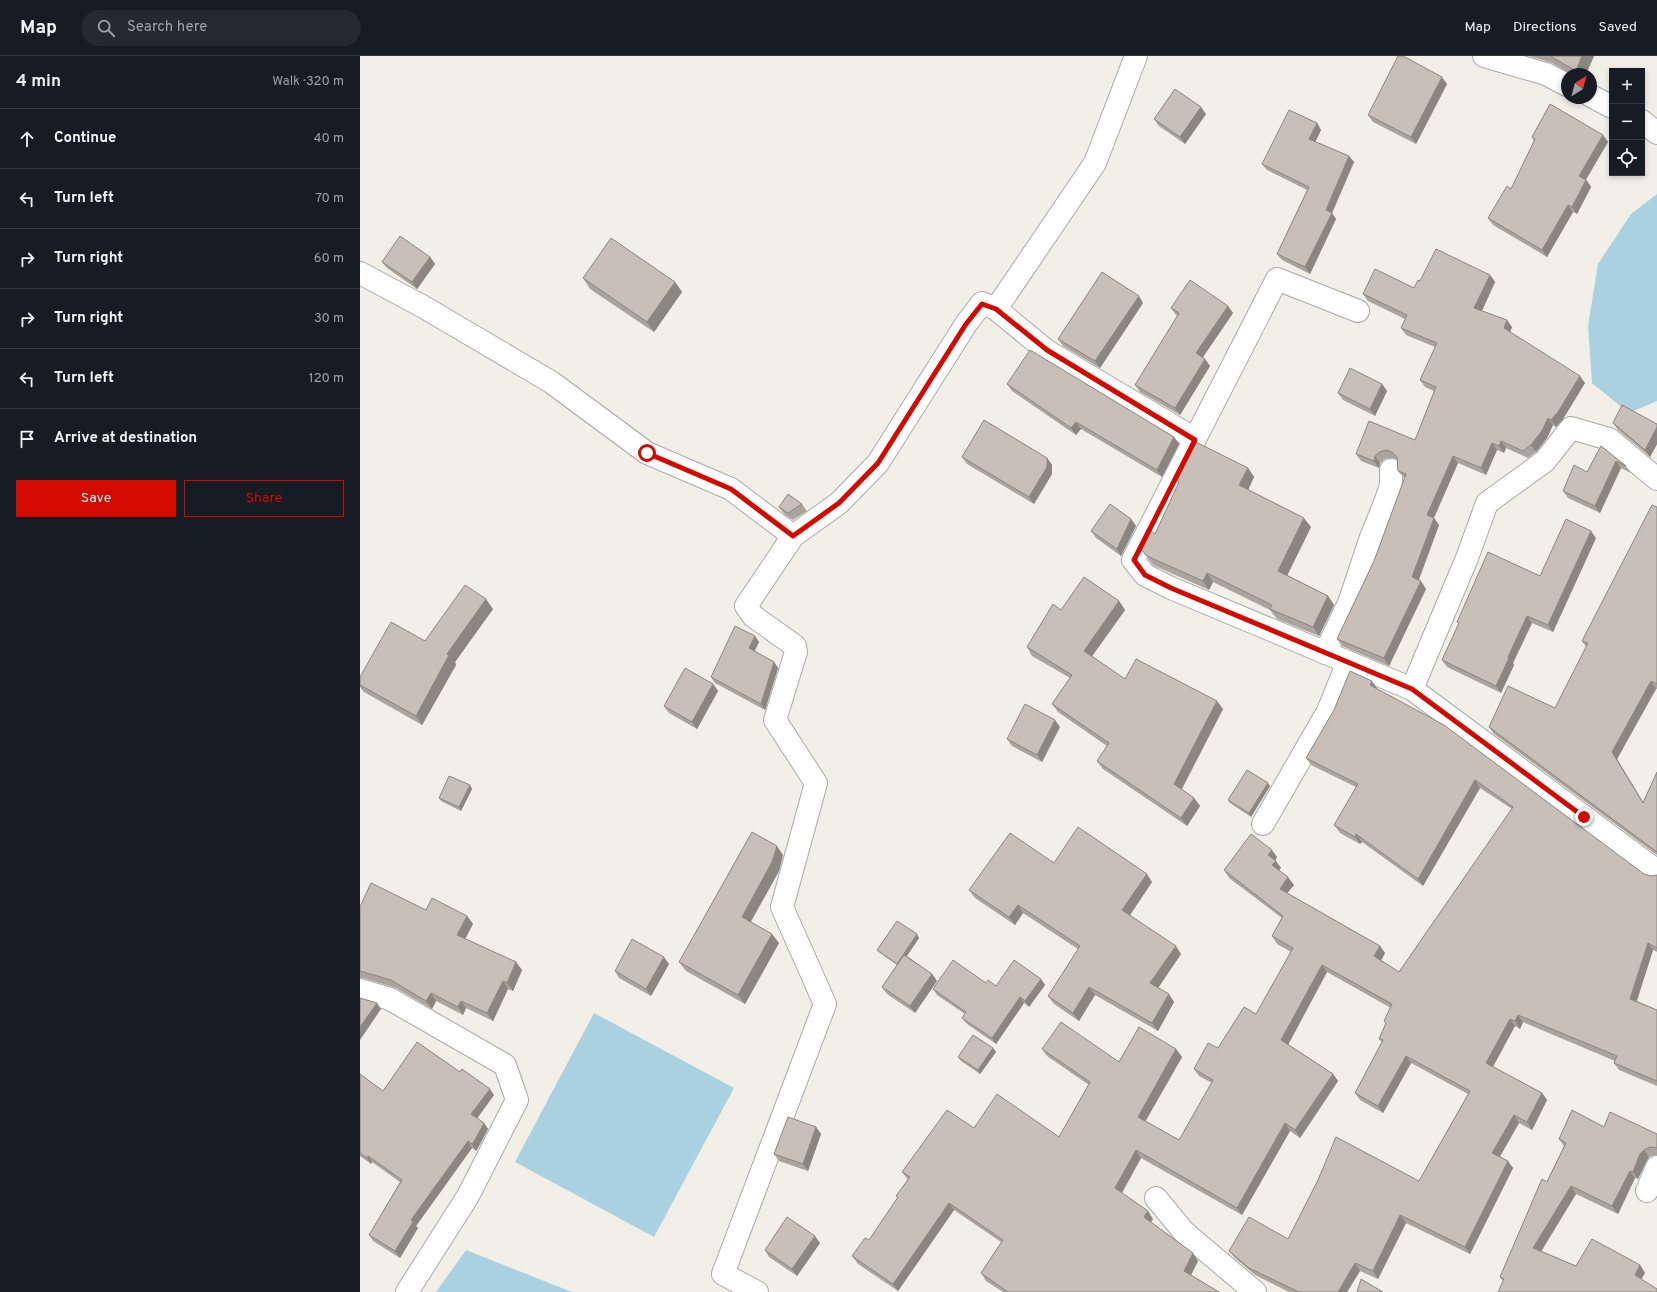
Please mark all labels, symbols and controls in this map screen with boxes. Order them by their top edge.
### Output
search box [81,10,361,46]
text: Map [20,16,57,40]
icon: search [95,17,117,39]
text: Search here [127,18,207,37]
text: Map [1465,19,1491,36]
text: Directions [1513,19,1577,36]
text: Saved [1599,19,1637,36]
north arrow [1561,68,1597,104]
map controls [1609,68,1645,176]
button: + [1609,68,1645,104]
text: 4 min [16,71,61,93]
text: Walk · 320 m [272,74,344,90]
button: − [1609,104,1645,140]
icon: ahead [16,128,38,150]
text: Continue [54,129,116,148]
text: 40 m [314,131,344,147]
button: locate [1609,140,1645,176]
icon: left [16,188,38,210]
text: Turn left [54,189,114,208]
text: 70 m [315,191,344,207]
icon: right [16,248,38,270]
text: Turn right [54,249,123,268]
text: 60 m [314,251,344,267]
icon: right [16,308,38,330]
text: Turn right [54,309,123,328]
text: 30 m [314,311,344,327]
icon: left [16,368,38,390]
text: Turn left [54,369,114,388]
text: 120 m [309,371,344,387]
icon: arrive [16,428,38,450]
text: Arrive at destination [54,429,197,448]
route start [638,444,656,462]
button: Save [16,480,176,517]
button: Share [184,480,344,517]
route end [1575,808,1593,826]

